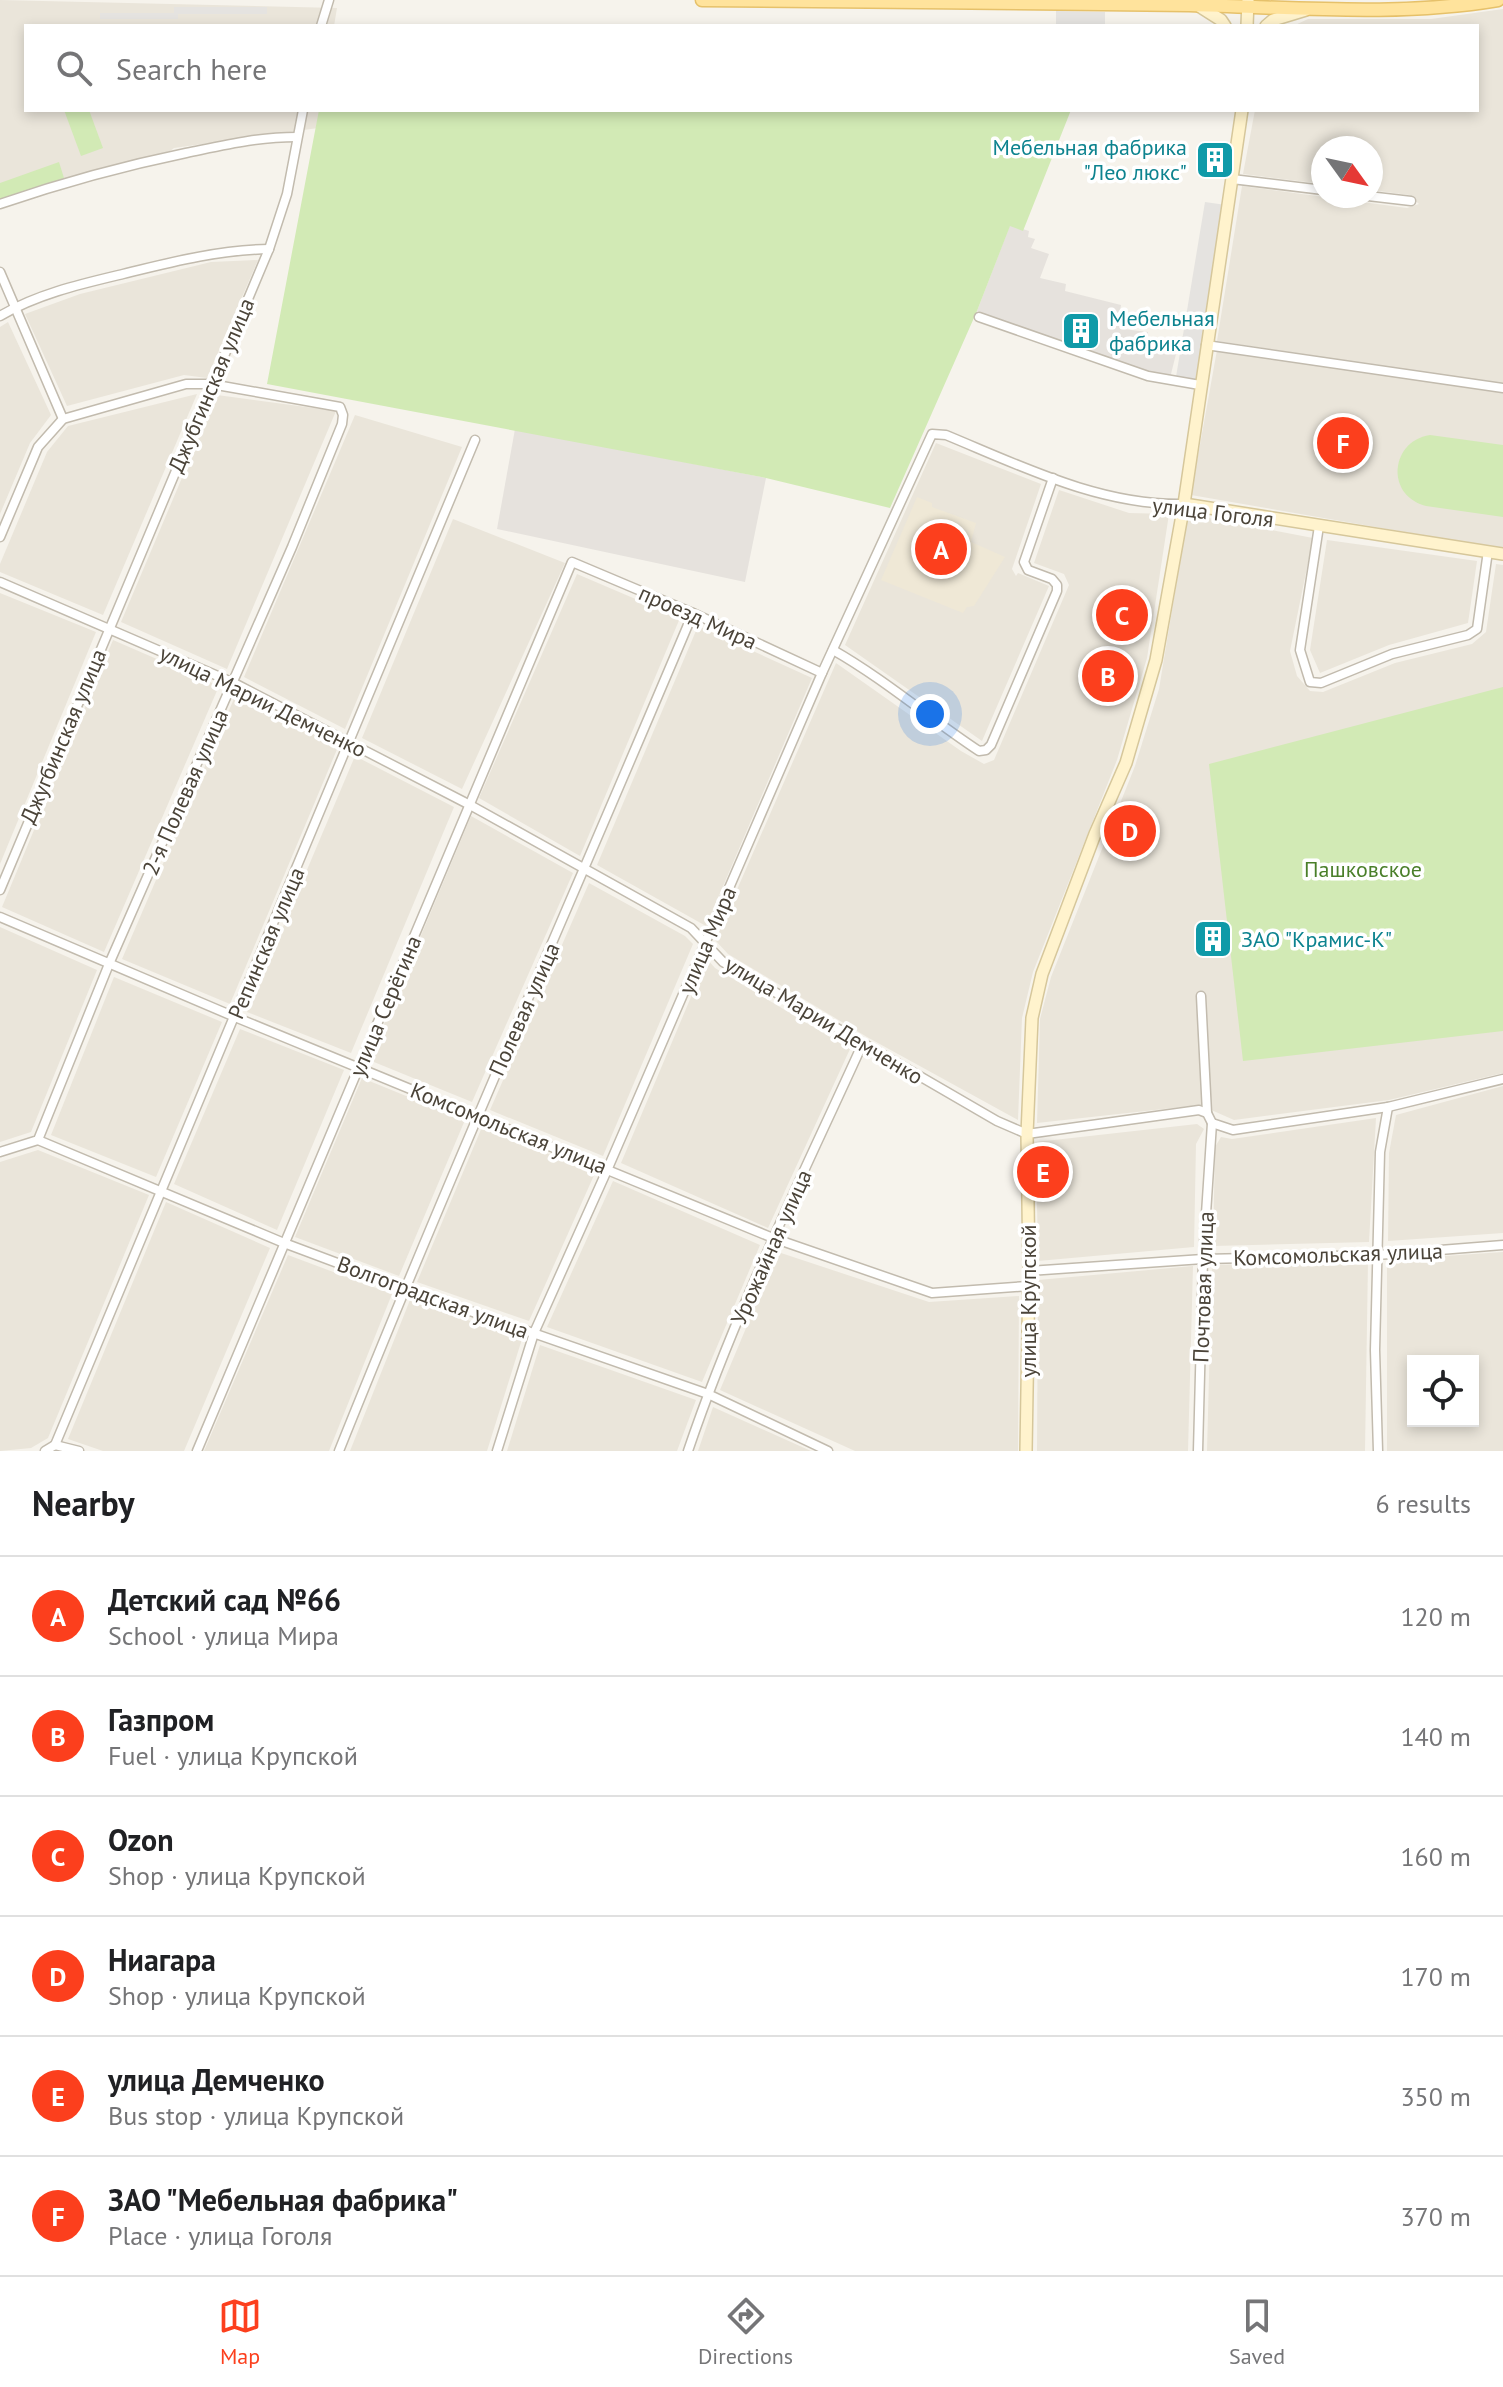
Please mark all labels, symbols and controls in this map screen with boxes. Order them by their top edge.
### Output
search box [24,24,1479,112]
icon: search [52,46,96,90]
text: Search here [116,49,267,88]
place label: Мебельная фабрика "Лео люкс" [993,133,1187,186]
north arrow [1311,136,1383,208]
building icon: Мебельная фабрика "Лео люкс" [1194,139,1236,181]
street label: Джубгинская улица [162,293,260,477]
place label: Мебельная фабрика [1109,304,1215,357]
building icon: Мебельная фабрика [1060,310,1102,352]
pin: F [1317,413,1369,473]
street label: улица Гоголя [1151,491,1275,533]
pin: A [915,519,967,579]
street label: проезд Мира [635,579,761,655]
pin: C [1096,585,1148,645]
street label: улица Марии Демченко [155,639,371,763]
street label: Джугбинская улица [14,644,112,828]
pin: B [1082,646,1134,706]
your location [910,694,950,734]
street label: 2-я Полевая улица [136,705,234,879]
pin: D [1104,801,1156,861]
park label: Пашковское [1304,855,1422,883]
street label: Репинская улица [221,863,311,1023]
street label: улица Мира [672,882,742,998]
building icon: ЗАО "Крамис-К" [1192,918,1234,960]
place label: ЗАО "Крамис-К" [1241,925,1392,953]
street label: улица Серёгина [343,931,427,1081]
street label: Полевая улица [482,938,566,1080]
street label: улица Марии Демченко [720,950,928,1090]
street label: Комсомольская улица [407,1076,611,1180]
pin: E [1017,1142,1069,1202]
street label: Урожайная улица [724,1165,818,1329]
street label: Почтовая улица [1186,1211,1220,1363]
street label: улица Крупской [1014,1225,1042,1377]
street label: Комсомольская улица [1233,1236,1443,1272]
street label: Волгоградская улица [333,1249,533,1345]
map controls [1407,1355,1479,1427]
button: locate [1407,1355,1479,1427]
text: Nearby [32,1481,134,1525]
text: 6 results [1376,1487,1471,1520]
text: Детский сад №66 [108,1580,341,1619]
text: A [50,1600,66,1633]
text: 120 m [1400,1600,1471,1633]
text: School · улица Мира [108,1619,339,1652]
text: Газпром [108,1700,214,1739]
text: B [50,1720,66,1753]
text: 140 m [1400,1720,1471,1753]
text: Fuel · улица Крупской [108,1739,358,1772]
text: Ozon [108,1820,174,1859]
text: C [51,1840,65,1873]
text: 160 m [1400,1840,1471,1873]
text: Shop · улица Крупской [108,1859,366,1892]
text: Ниагара [108,1940,216,1979]
text: D [50,1960,66,1993]
text: 170 m [1400,1960,1471,1993]
text: Shop · улица Крупской [108,1979,366,2012]
text: улица Демченко [108,2060,325,2099]
text: E [51,2080,65,2113]
text: 350 m [1400,2080,1471,2113]
text: Bus stop · улица Крупской [108,2099,404,2132]
text: ЗАО "Мебельная фабрика" [108,2180,458,2219]
text: F [51,2200,65,2233]
text: 370 m [1400,2200,1471,2233]
text: Place · улица Гоголя [108,2219,332,2252]
tab: Map [218,2294,262,2370]
tab: Directions [698,2294,793,2370]
tab: Saved [1229,2294,1285,2370]

